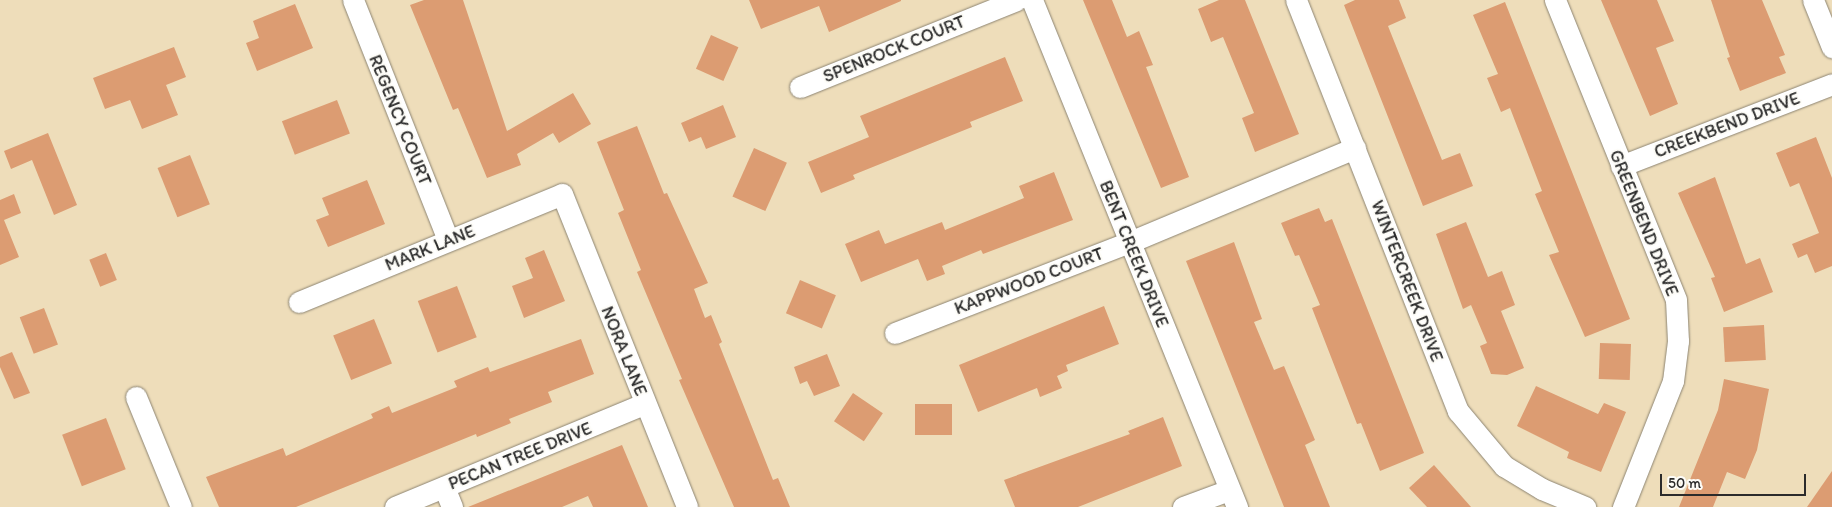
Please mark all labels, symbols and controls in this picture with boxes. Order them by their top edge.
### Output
street label: SPENROCK COURT [820,11,968,87]
street label: REGENCY COURT [364,51,436,189]
street label: CREEKBEND DRIVE [1651,87,1803,163]
street label: GREENBEND DRIVE [1605,147,1683,299]
street label: BENT CREEK DRIVE [1095,177,1173,331]
street label: WINTERCREEK DRIVE [1366,196,1448,366]
street label: MARK LANE [382,220,478,276]
street label: KAPPWOOD COURT [951,243,1107,319]
street label: NORA LANE [596,303,652,399]
street label: PECAN TREE DRIVE [444,417,596,495]
scale bar [1662,464,1808,496]
text: 50 m [1668,474,1701,492]

